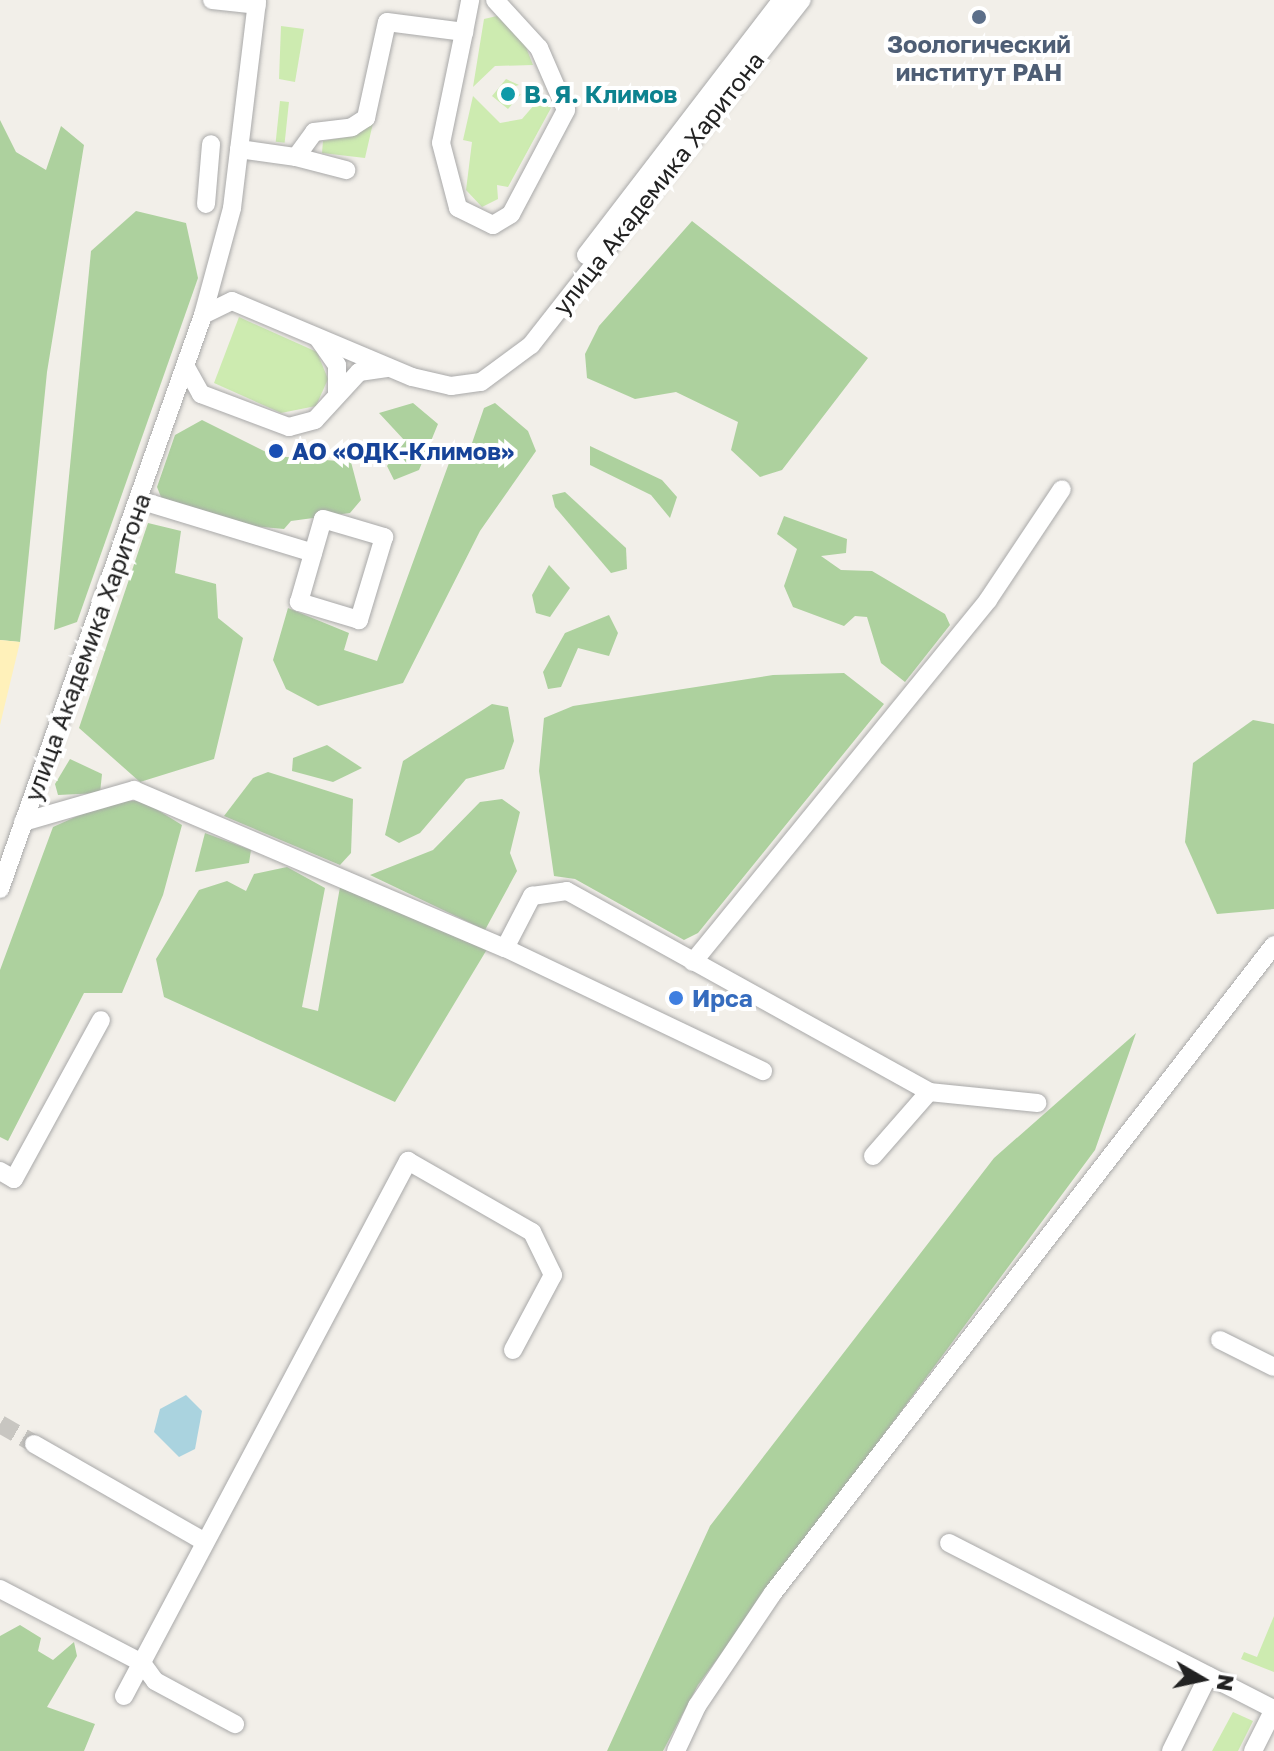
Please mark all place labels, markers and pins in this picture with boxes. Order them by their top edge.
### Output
marker: Зоологический институт РАН [970,8,988,26]
place label: Зоологический институт РАН [887,30,1071,86]
place label: В. Я. Климов [524,80,678,108]
marker: В. Я. Климов [499,85,517,103]
place label: АО «ОДК-Климов» [292,437,514,465]
marker: АО «ОДК-Климов» [267,442,285,460]
place label: Ирса [692,984,753,1012]
marker: Ирса [667,989,685,1007]

